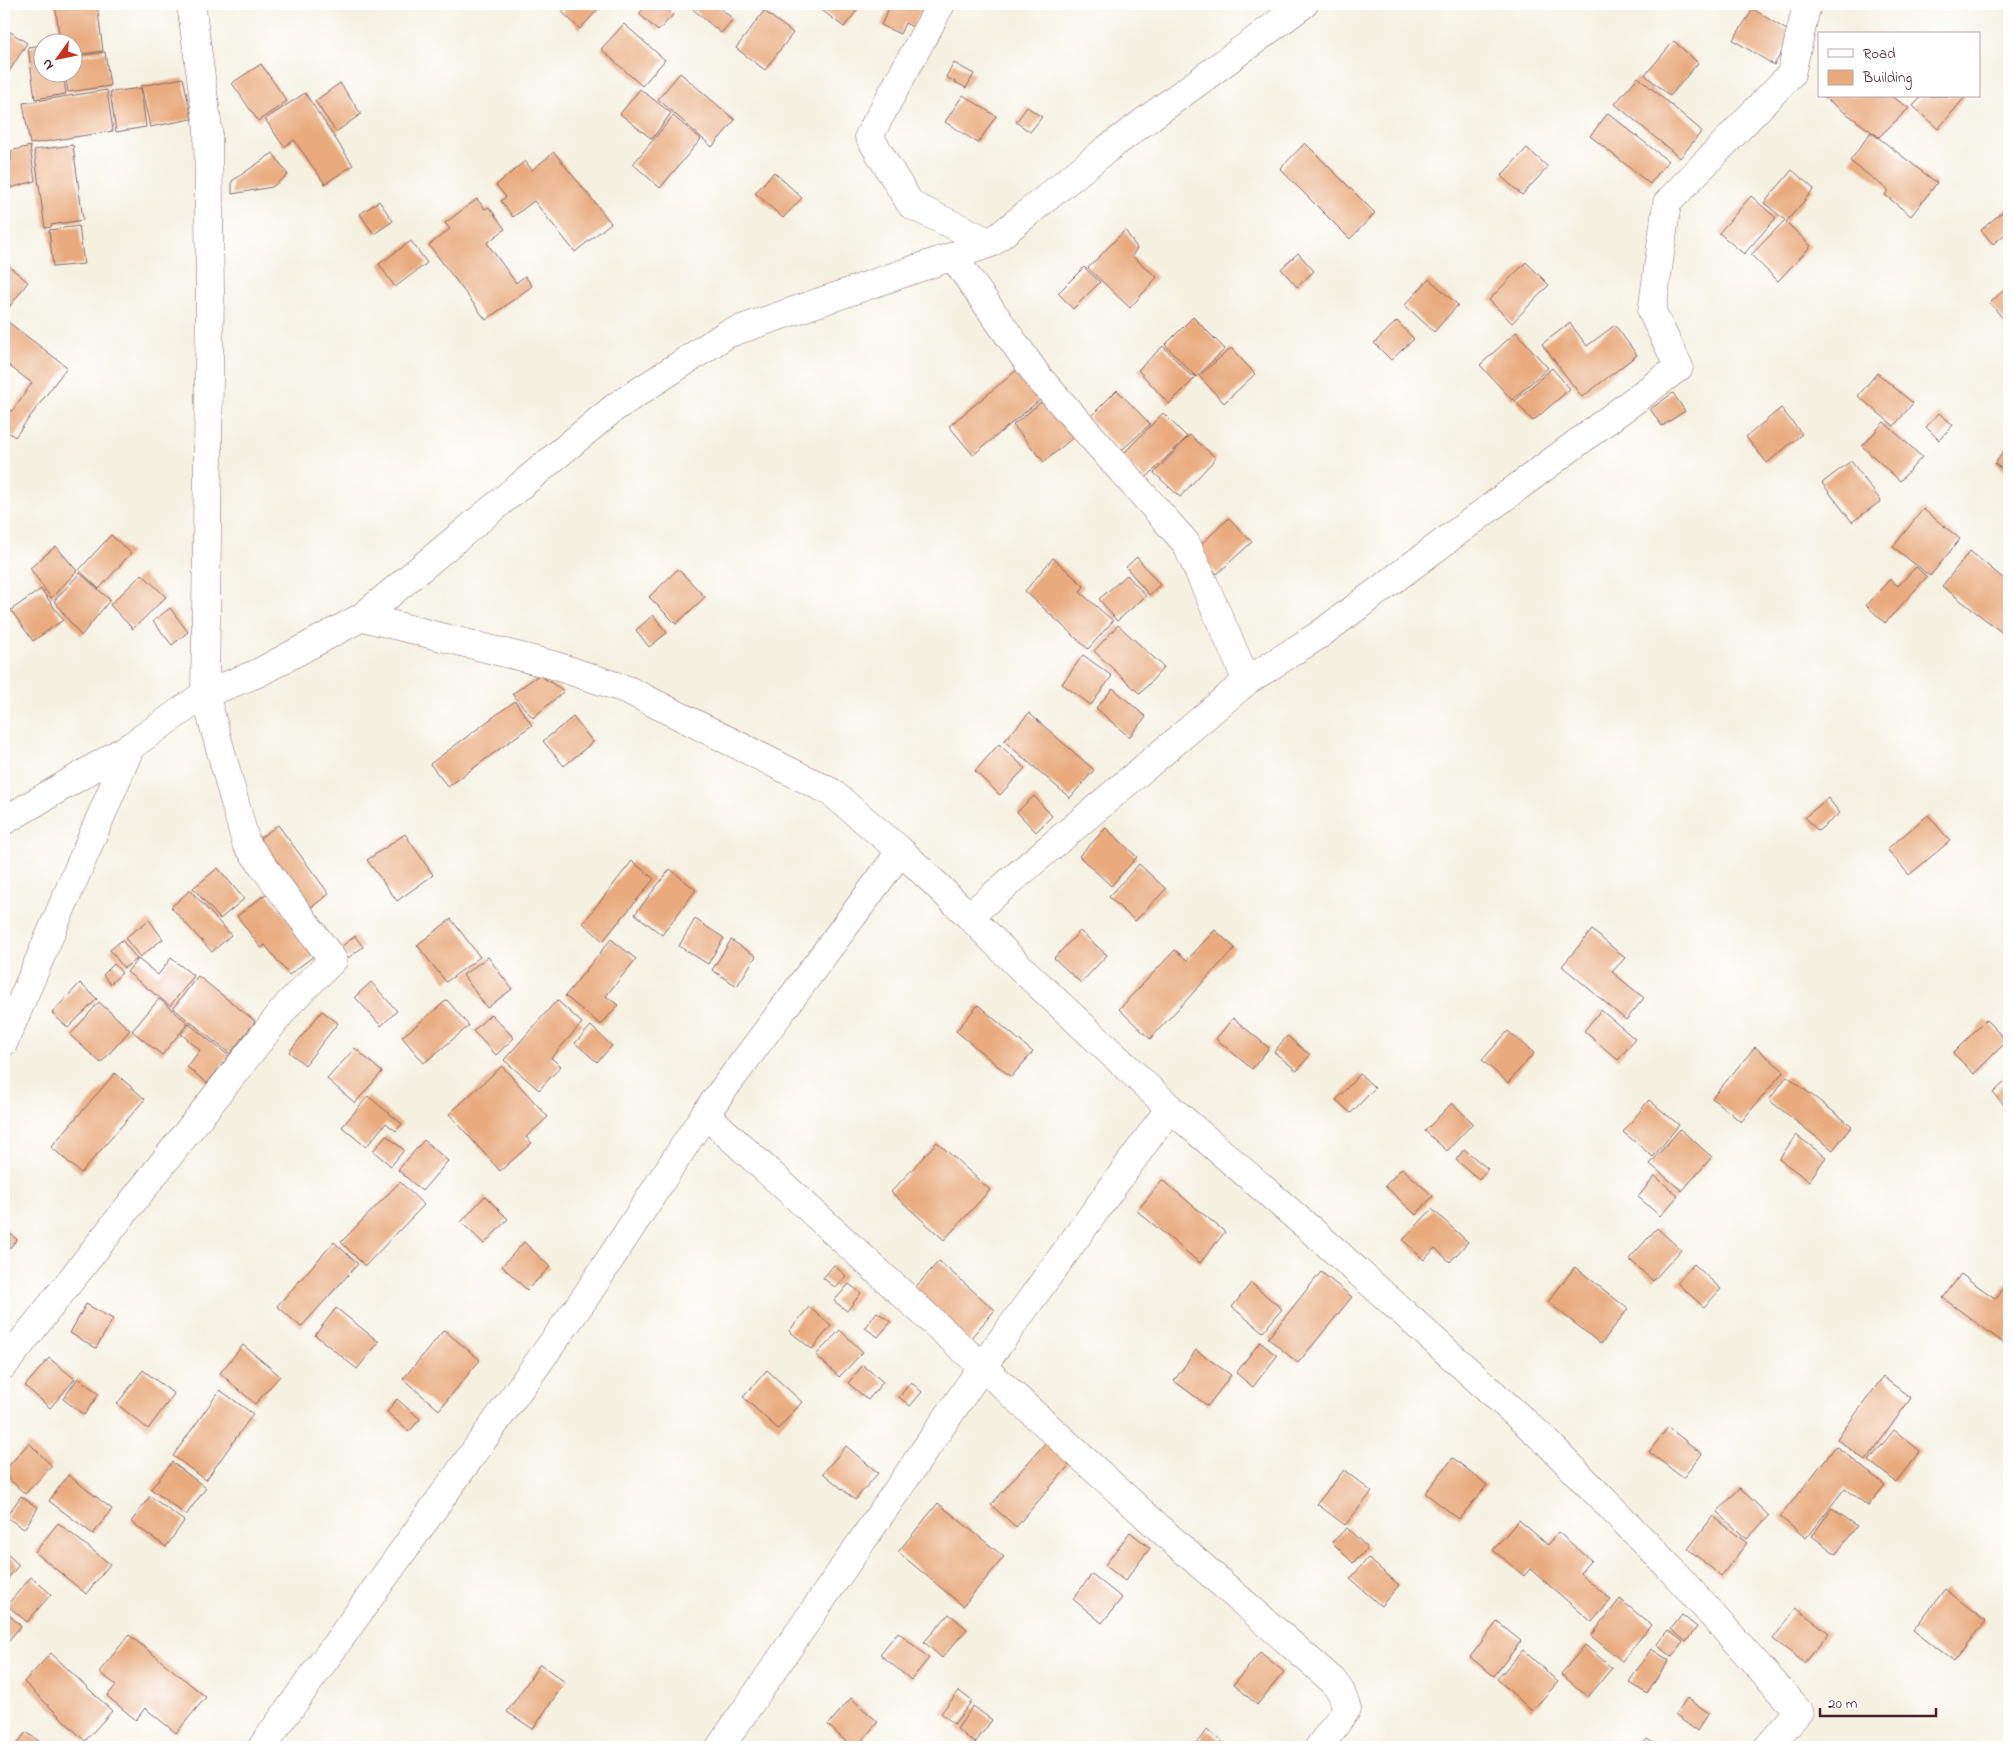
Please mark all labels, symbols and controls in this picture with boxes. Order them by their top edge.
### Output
north arrow [32,32,82,82]
legend [1818,32,1980,98]
text: Road [1863,43,1896,65]
text: N [37,55,60,74]
text: Building [1862,67,1912,90]
scale bar [1820,1686,1937,1718]
text: 20 m [1828,1693,1858,1715]

